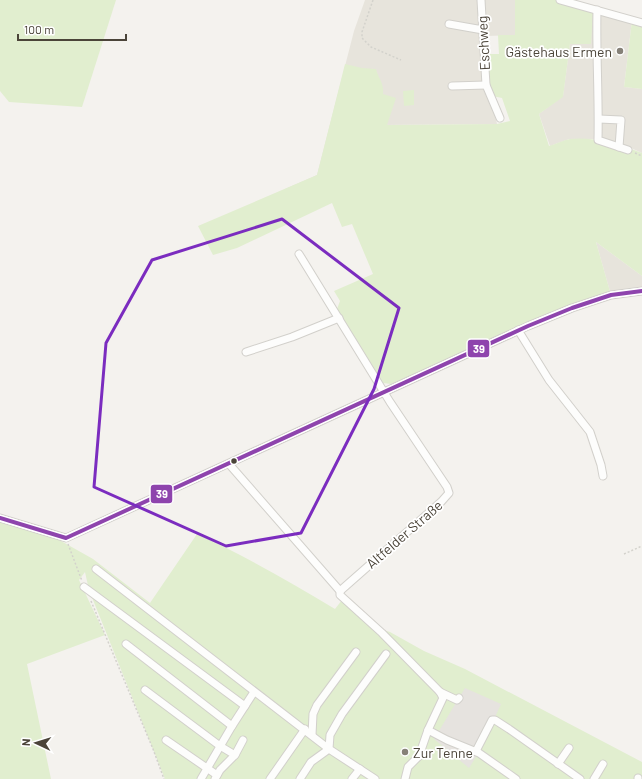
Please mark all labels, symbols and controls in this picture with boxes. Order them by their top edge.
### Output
street label: Eschweg [473,15,493,71]
scale bar [18,16,126,42]
text: 100 m [24,22,54,36]
place label: Gästehaus Ermen [506,43,612,60]
marker: Gästehaus Ermen [615,46,625,56]
line badge: 39 [467,339,490,358]
text: 39 [473,342,485,355]
unlabelled marker [229,456,239,466]
line badge: 39 [150,484,173,504]
text: 39 [156,487,168,500]
street label: Altfelder Straße [362,496,446,572]
north arrow [16,723,56,763]
text: N [19,738,32,746]
place label: Zur Tenne [413,744,473,761]
marker: Zur Tenne [400,747,410,757]

